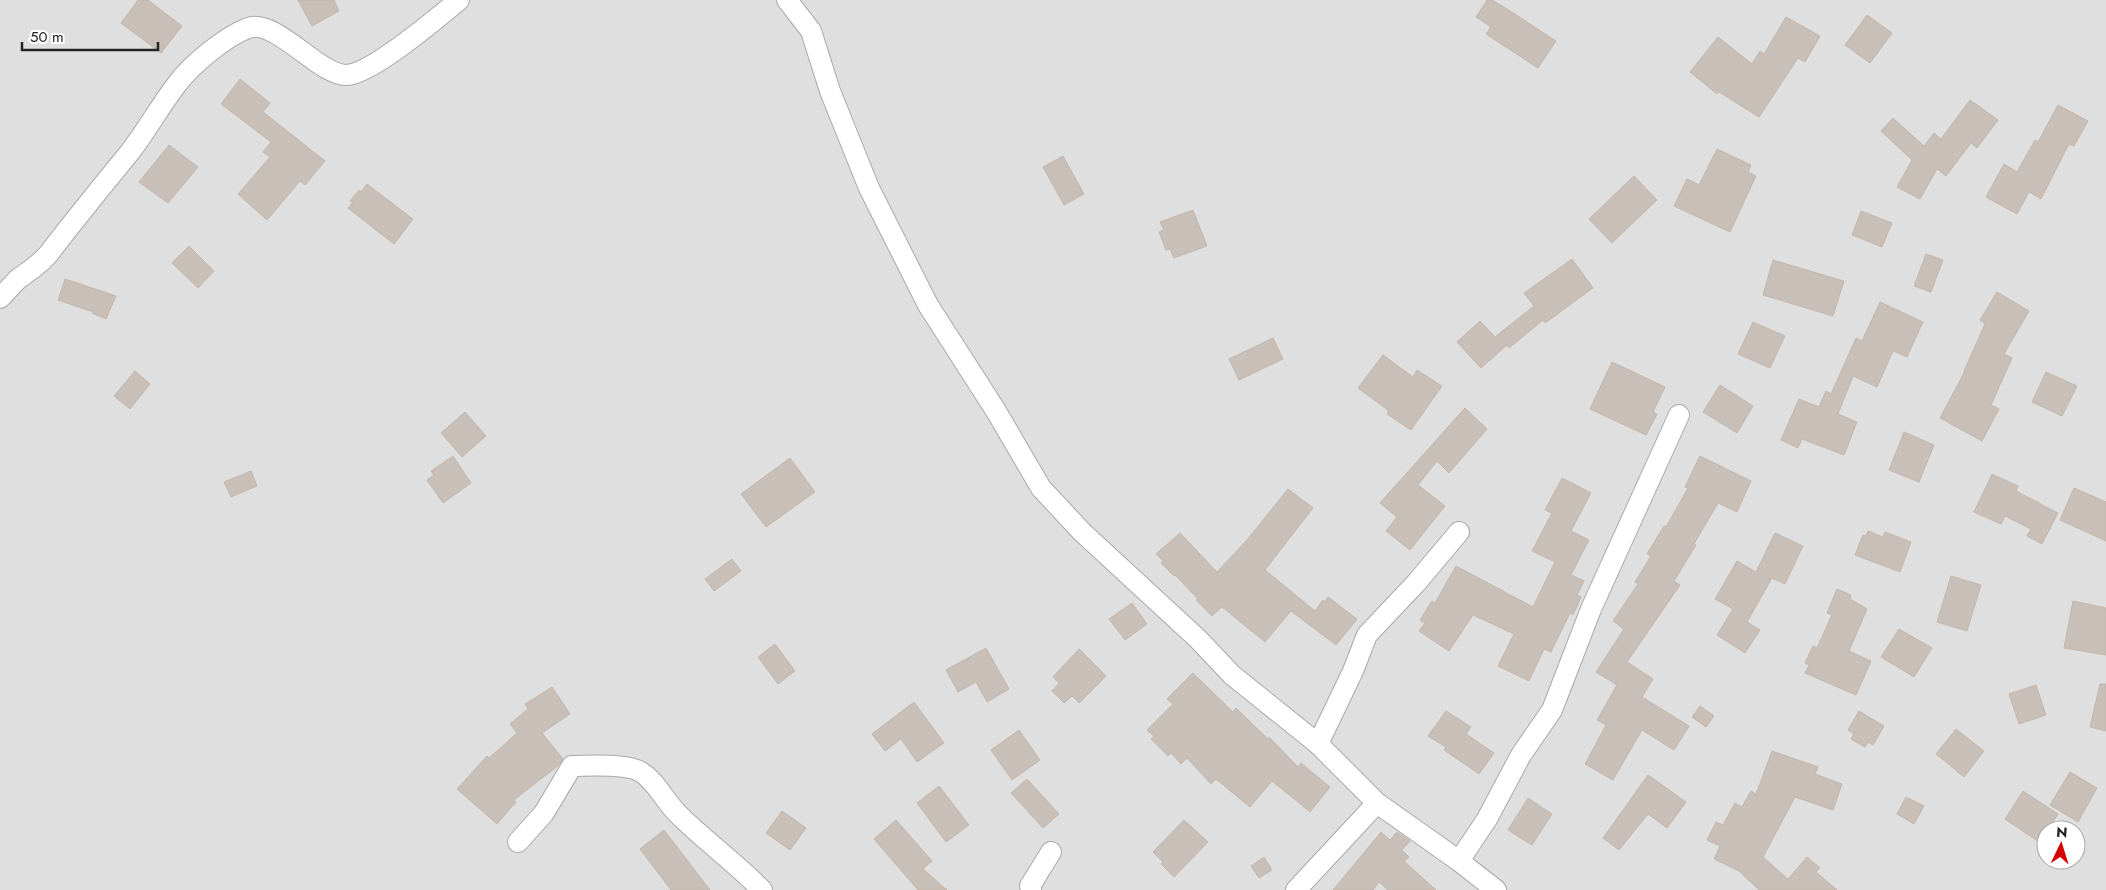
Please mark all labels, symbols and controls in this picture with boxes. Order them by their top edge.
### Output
scale bar [22,20,159,52]
text: 50 m [30,26,64,48]
north arrow [2036,820,2086,870]
text: N [2056,822,2068,842]

